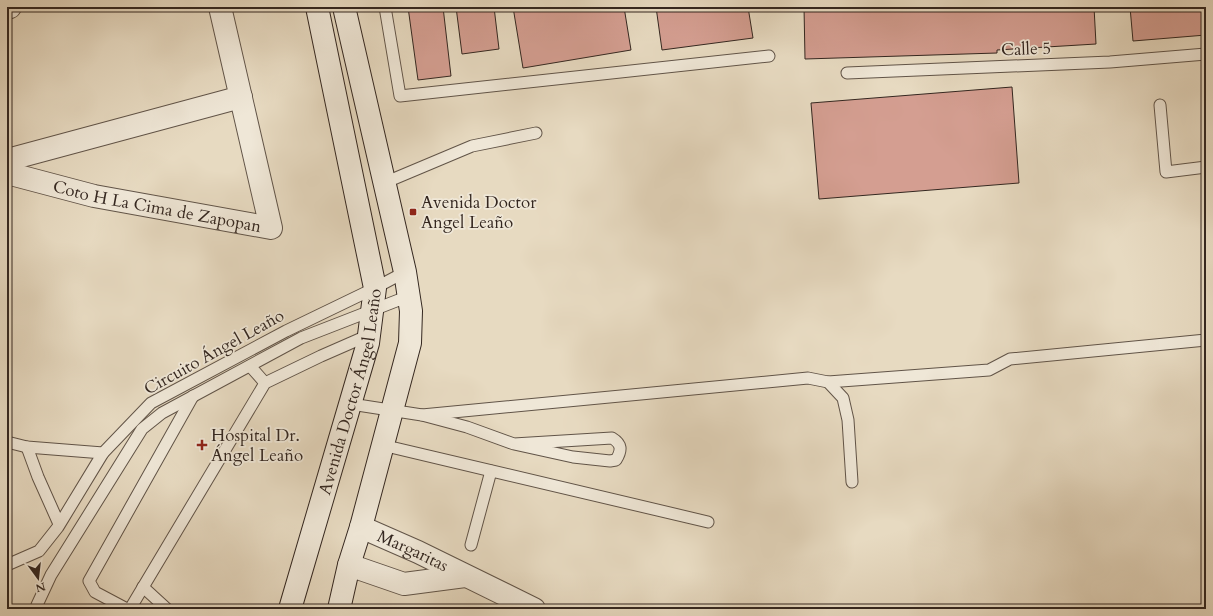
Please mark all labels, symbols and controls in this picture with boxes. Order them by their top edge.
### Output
street label: Calle 5 [1001,37,1051,61]
street label: Coto H La Cima de Zapopan [51,174,264,238]
place label: Avenida Doctor Angel Leaño [421,191,537,234]
marker: Avenida Doctor Angel Leaño [408,207,418,217]
street label: Avenida Doctor Ángel Leaño [313,287,386,497]
street label: Circuito Ángel Leaño [140,304,288,400]
place label: Hospital Dr. Ángel Leaño [211,424,303,467]
marker: Hospital Dr. Ángel Leaño [196,439,208,451]
street label: Margaritas [374,524,453,577]
north arrow [18,558,58,598]
text: N [33,579,47,596]

